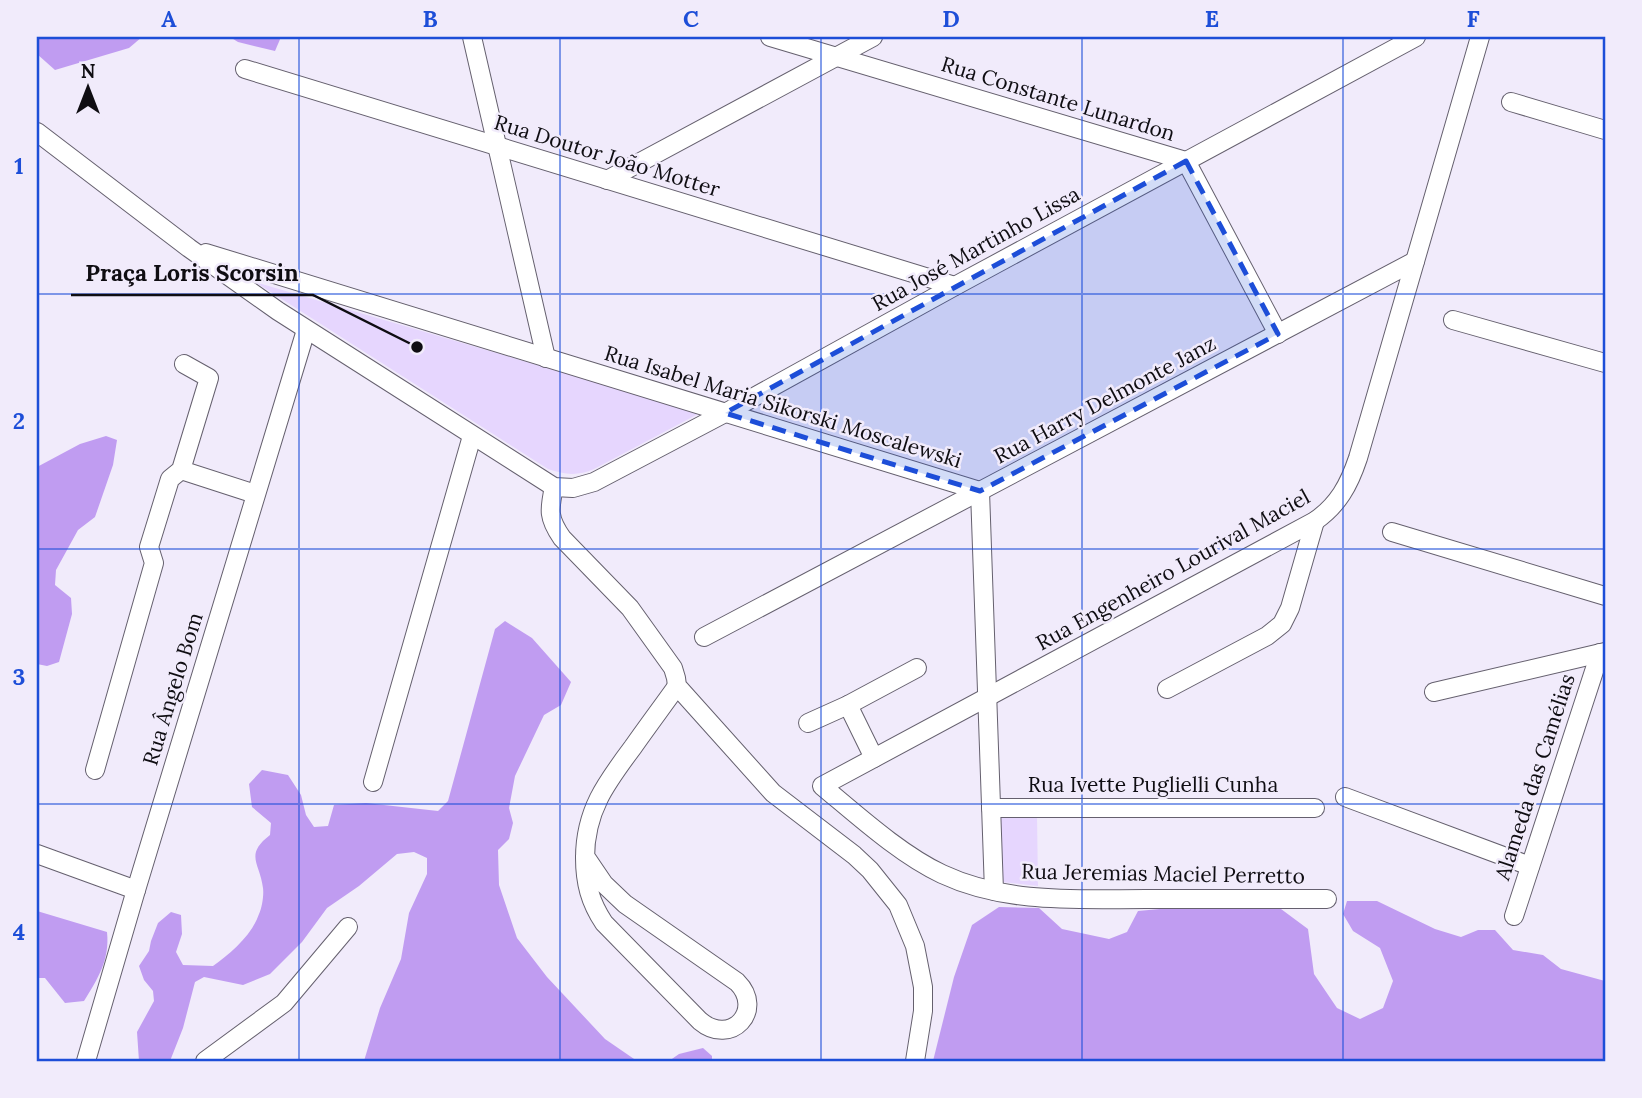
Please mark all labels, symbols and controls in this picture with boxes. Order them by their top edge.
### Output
text: A [161,4,177,33]
text: B [422,4,438,33]
text: C [683,4,699,33]
text: D [942,4,960,33]
text: E [1205,4,1219,33]
text: F [1466,4,1480,33]
street label: Rua Constante Lunardon [938,50,1178,147]
north arrow [52,52,122,122]
text: N [81,59,96,83]
street label: Rua Doutor João Motter [491,108,723,203]
text: 1 [14,151,24,180]
street label: Rua José Martinho Lissa [867,180,1085,317]
callout: Praça Loris Scorsin [71,251,313,295]
text: Praça Loris Scorsin [85,258,299,287]
street label: Rua Harry Delmonte Janz [989,330,1220,470]
street label: Rua Isabel Maria Sikorski Moscalewski [601,339,965,474]
text: 2 [13,406,25,435]
street label: Rua Engenheiro Lourival Maciel [1031,483,1314,656]
street label: Rua Ângelo Bom [136,609,209,769]
text: 3 [13,662,25,691]
street label: Alameda das Camélias [1488,670,1581,884]
street label: Rua Ivette Puglielli Cunha [1028,771,1278,798]
street label: Rua Jeremias Maciel Perretto [1021,858,1305,889]
text: 4 [13,917,25,946]

